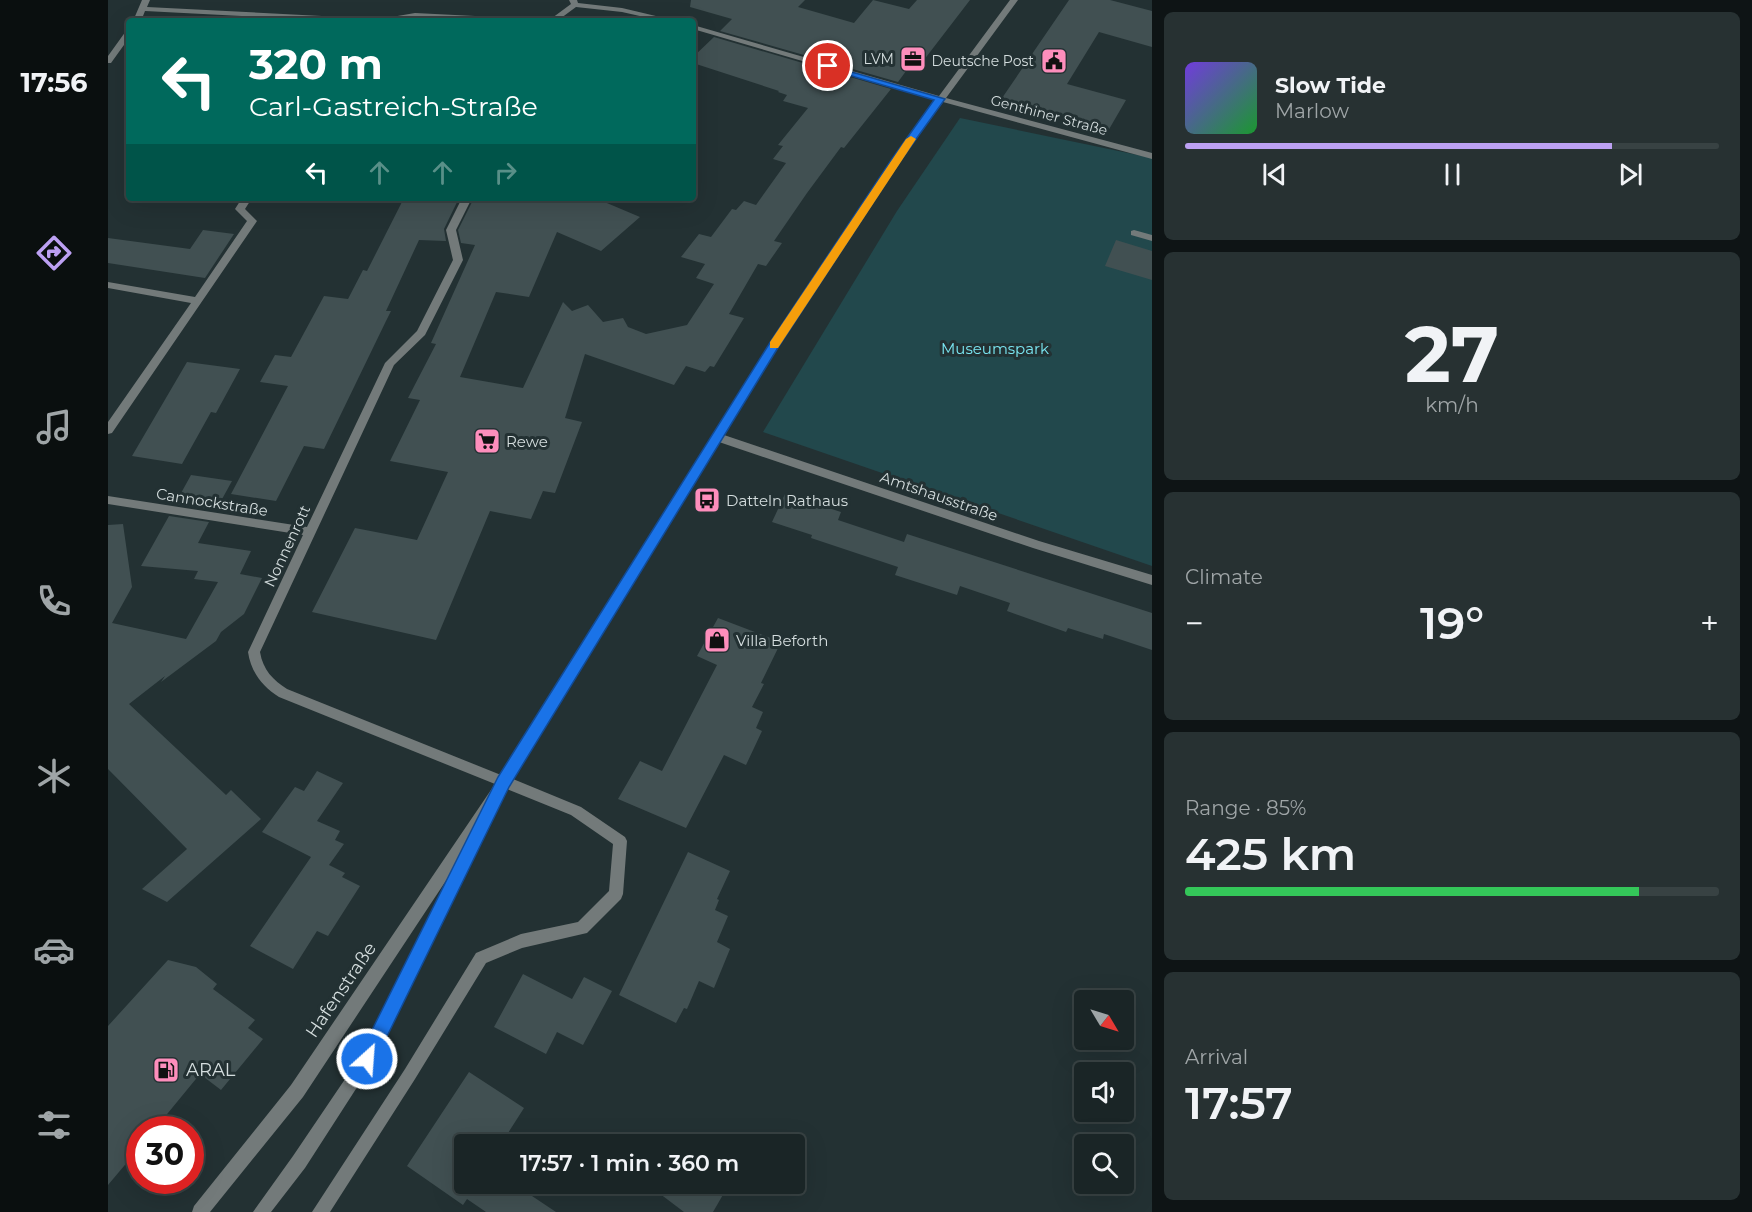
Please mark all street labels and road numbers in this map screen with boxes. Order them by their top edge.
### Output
street label: Genthiner Straße [989,91,1109,139]
street label: Amtshausstraße [878,467,1000,525]
street label: Cannockstraße [155,484,269,520]
street label: Nonnenrott [260,502,314,590]
street label: Hafenstraße [301,938,381,1042]

